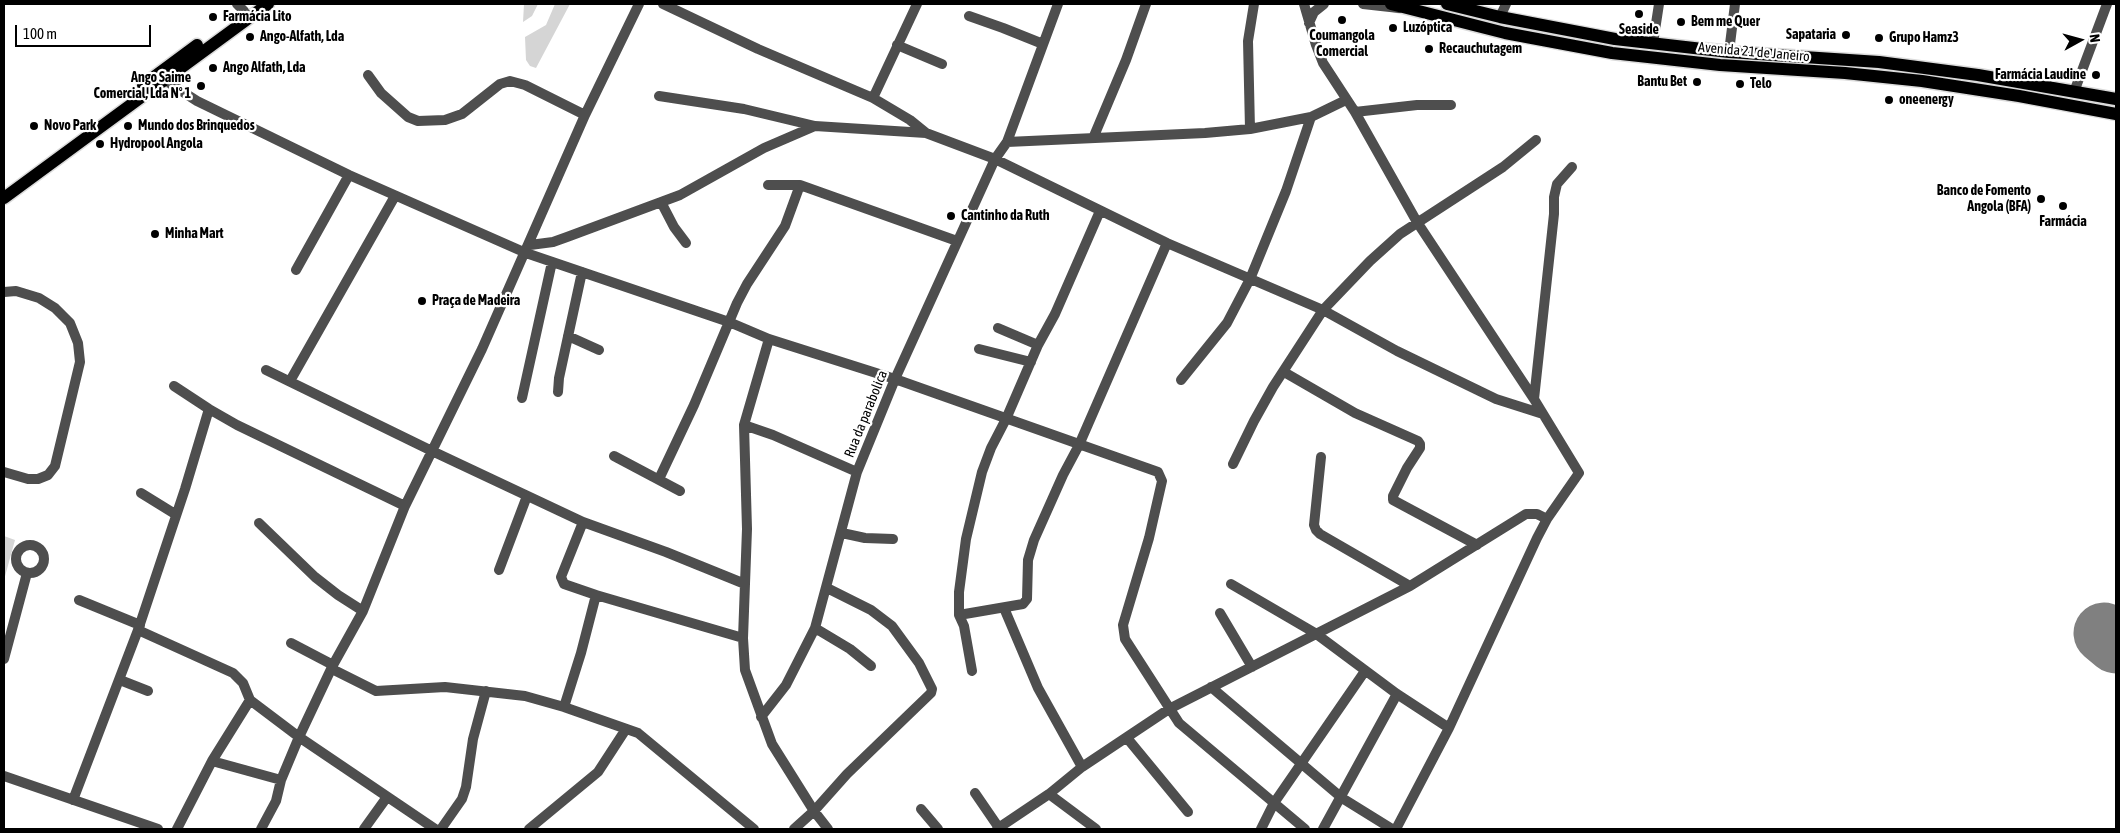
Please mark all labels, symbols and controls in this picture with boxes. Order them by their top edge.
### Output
marker: Seaside [1633,8,1645,20]
place label: Farmácia Lito [223,9,292,25]
marker: Farmácia Lito [207,11,219,23]
marker: Coumangola Comercial [1336,14,1348,26]
place label: Bem me Quer [1691,14,1760,30]
scale bar [18,15,154,47]
north arrow [2055,15,2105,65]
marker: Bem me Quer [1675,16,1687,28]
place label: Luzóptica [1403,20,1452,36]
marker: Luzóptica [1387,22,1399,34]
place label: Seaside [1619,22,1659,38]
text: 100 m [23,25,57,42]
place label: Sapataria [1786,27,1836,43]
place label: Coumangola Comercial [1309,28,1375,60]
place label: Ango-Alfath, Lda [260,29,344,45]
marker: Sapataria [1840,29,1852,41]
place label: Grupo Hamz3 [1889,30,1959,46]
marker: Ango-Alfath, Lda [244,31,256,43]
marker: Grupo Hamz3 [1873,32,1885,44]
text: N [2086,33,2103,43]
street label: Avenida 21 de Janeiro [1697,39,1811,65]
place label: Recauchutagem [1439,41,1522,57]
marker: Recauchutagem [1423,43,1435,55]
place label: Ango Alfath, Lda [223,60,306,76]
marker: Ango Alfath, Lda [207,62,219,74]
place label: Farmácia Laudine [1995,67,2086,83]
marker: Farmácia Laudine [2090,69,2102,81]
place label: Ango Saime Comercial, Lda N° 1 [93,70,191,102]
place label: Bantu Bet [1637,74,1687,90]
marker: Bantu Bet [1691,76,1703,88]
place label: Telo [1750,76,1772,92]
marker: Telo [1734,78,1746,90]
marker: Ango Saime Comercial, Lda N° 1 [195,80,207,92]
place label: oneenergy [1899,92,1954,108]
marker: oneenergy [1883,94,1895,106]
place label: Novo Park [44,118,96,134]
place label: Mundo dos Brinquedos [138,118,255,134]
marker: Novo Park [28,120,40,132]
marker: Mundo dos Brinquedos [122,120,134,132]
place label: Hydropool Angola [110,136,203,152]
marker: Hydropool Angola [94,138,106,150]
place label: Banco de Fomento Angola (BFA) [1937,183,2031,216]
marker: Banco de Fomento Angola (BFA) [2035,193,2047,205]
marker: Farmácia [2057,200,2069,212]
place label: Cantinho da Ruth [961,208,1050,224]
marker: Cantinho da Ruth [945,210,957,222]
place label: Farmácia [2039,214,2087,230]
place label: Minha Mart [165,226,224,242]
marker: Minha Mart [149,228,161,240]
place label: Praça de Madeira [432,293,520,309]
marker: Praça de Madeira [416,295,428,307]
street label: Rua da parabolica [841,368,891,460]

